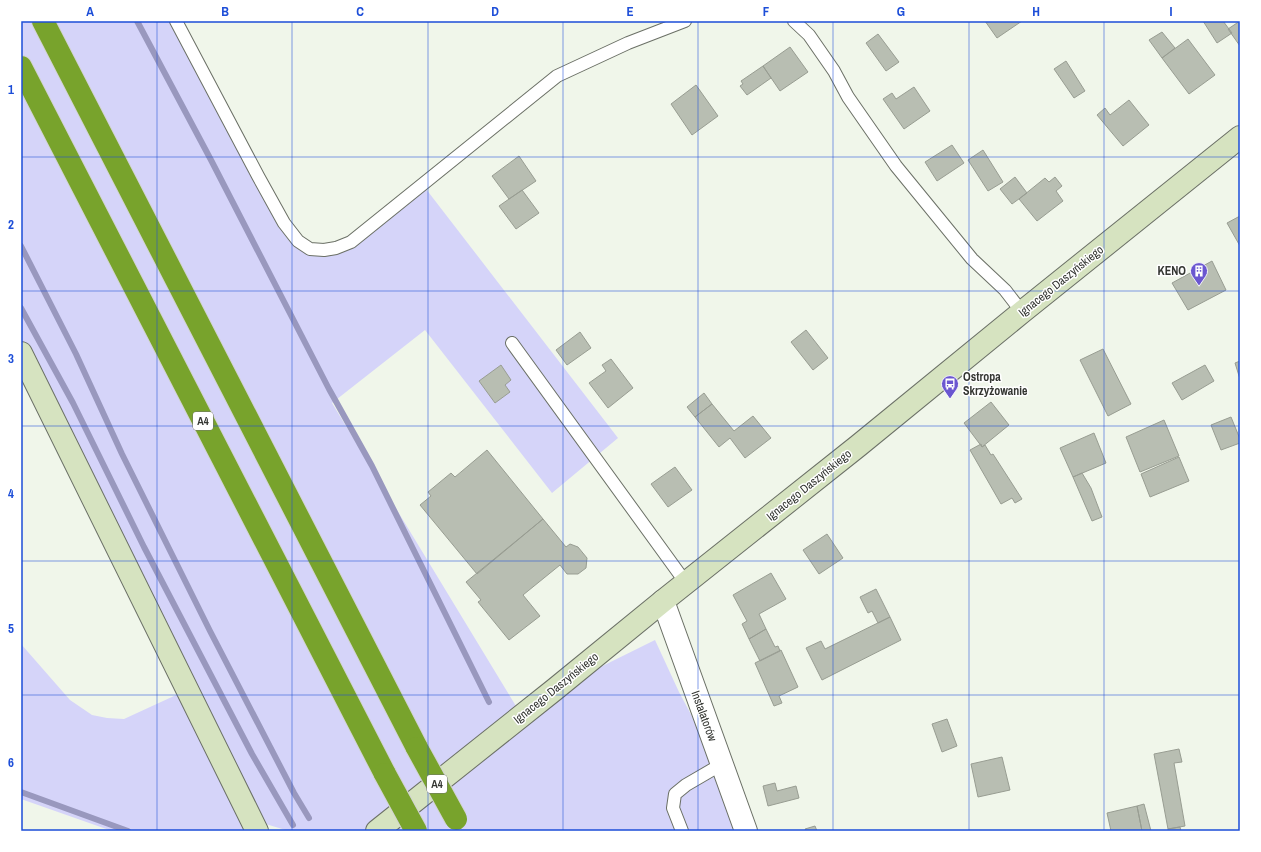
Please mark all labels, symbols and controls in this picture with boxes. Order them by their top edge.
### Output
text: A [86,3,94,20]
text: B [221,3,229,20]
text: C [356,3,364,20]
text: D [491,3,499,20]
text: E [626,3,634,20]
text: F [763,3,770,20]
text: G [897,3,905,20]
text: H [1032,3,1040,20]
text: I [1170,3,1173,20]
text: 1 [8,81,14,98]
text: 2 [8,216,14,233]
street label: Ignacego Daszyńskiego [1015,242,1107,320]
building icon: KENO [1189,261,1209,286]
place label: KENO [1158,263,1186,279]
text: 3 [8,350,14,367]
place label: Ostropa Skrzyżowanie [963,369,1028,399]
bus stop icon: Ostropa Skrzyżowanie [940,374,960,399]
road number: A4 [193,412,213,430]
street label: Ignacego Daszyńskiego [763,446,855,524]
text: 4 [8,485,14,502]
text: 5 [8,620,14,637]
street label: Ignacego Daszyńskiego [510,649,602,727]
street label: Instalatorów [687,688,721,744]
text: 6 [8,754,14,771]
road number: A4 [427,775,447,793]

